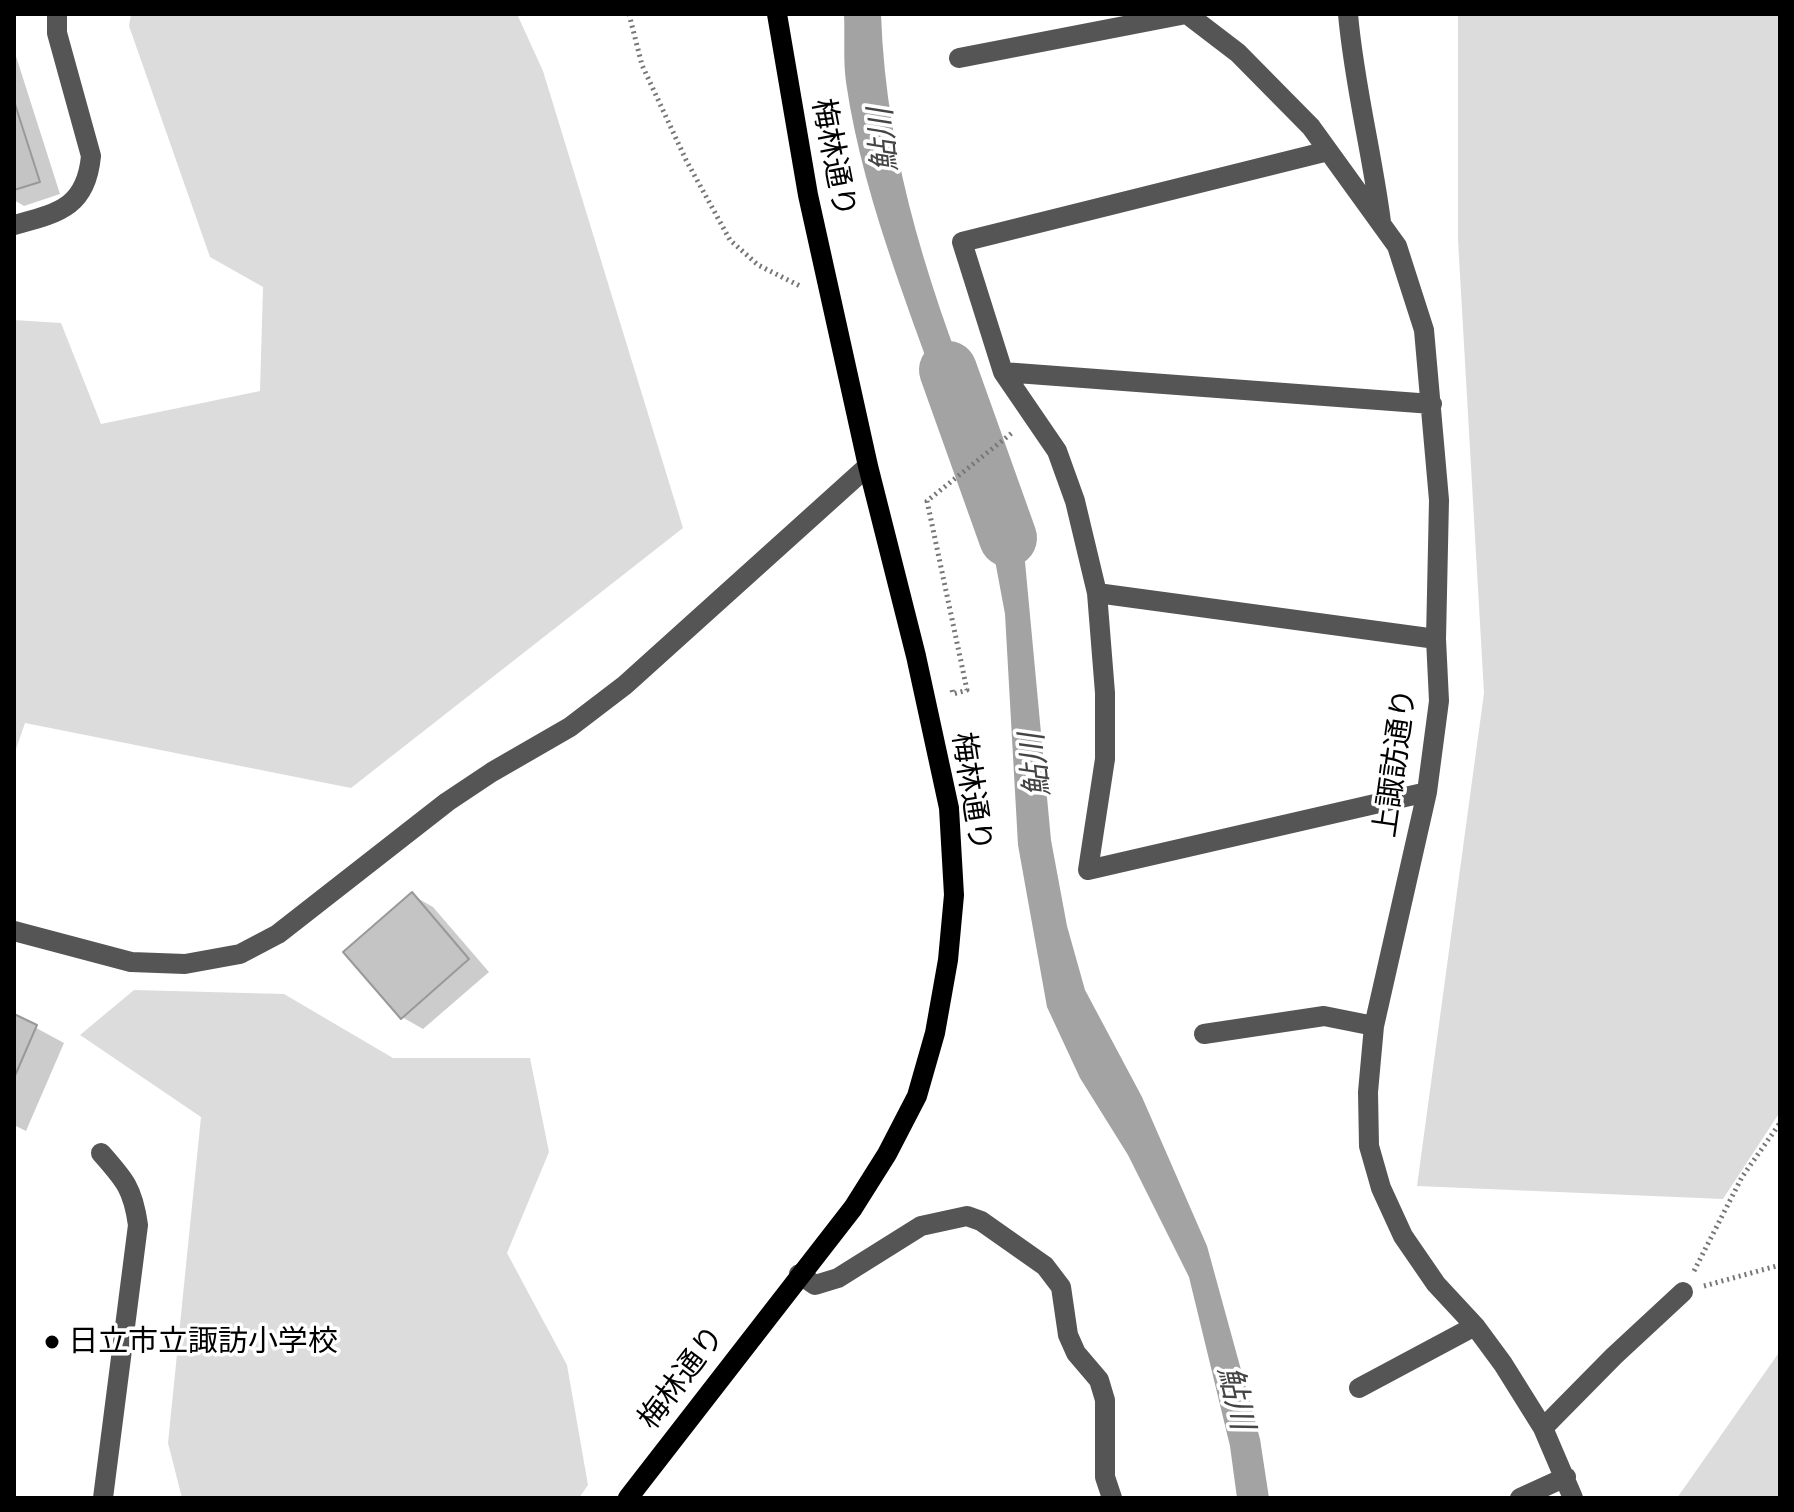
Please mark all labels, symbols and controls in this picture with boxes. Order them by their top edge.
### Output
street label: 梅林通り [804,96,862,220]
water label: 鮎川 [862,106,906,174]
street label: 上諏訪通り [1368,686,1424,840]
street label: 梅林通り [944,730,998,854]
water label: 鮎川 [1014,731,1058,799]
street label: 梅林通り [632,1319,732,1437]
place label: 日立市立諏訪小学校 [68,1324,338,1360]
marker: 日立市立諏訪小学校 [43,1333,61,1351]
water label: 鮎川 [1209,1363,1261,1433]

